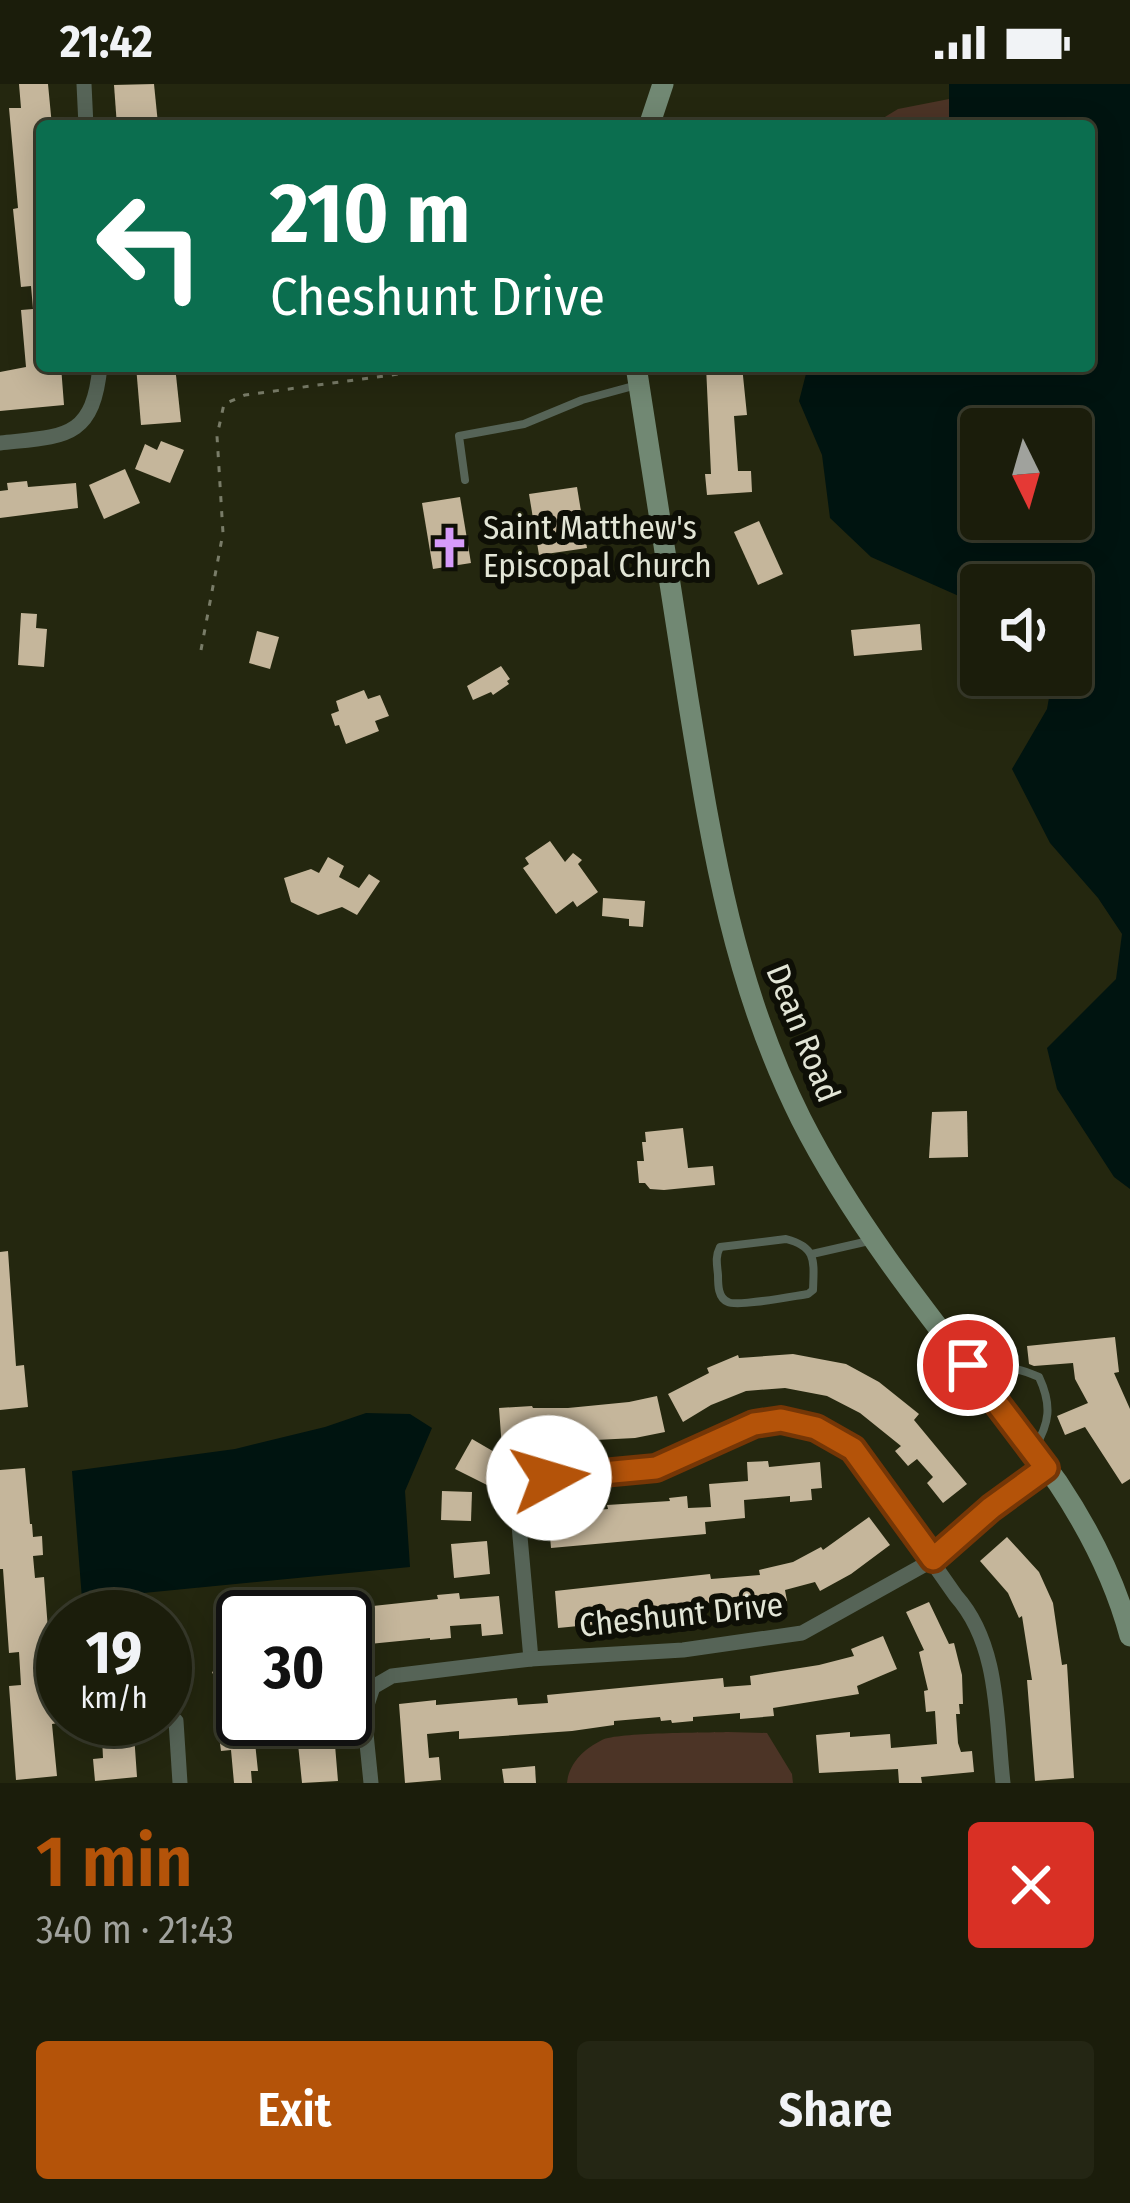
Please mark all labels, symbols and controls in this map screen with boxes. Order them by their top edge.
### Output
text: 21:42 [60,15,153,69]
text: 210 m [270,163,470,264]
icon: left [72,168,228,324]
text: Cheshunt Drive [270,265,605,329]
north arrow [960,408,1092,540]
map controls [960,408,1092,696]
place label: Saint Matthew's Episcopal Church [483,508,712,586]
church icon: Saint Matthew's Episcopal Church [426,524,472,570]
button: sound [960,564,1092,696]
street label: Dean Road [757,958,849,1108]
pin [917,1314,1019,1416]
icon: arrive [935,1332,1001,1398]
position arrow [486,1415,612,1541]
street label: Cheshunt Drive [577,1584,785,1646]
speed limit sign: 30 [216,1590,372,1746]
text: 19 [86,1617,142,1689]
text: km/h [81,1680,147,1716]
text: 1 min [36,1819,193,1905]
button: close [968,1822,1094,1948]
text: 340 m · 21:43 [36,1907,234,1953]
button: Exit [36,2041,553,2179]
button: Share [577,2041,1094,2179]

